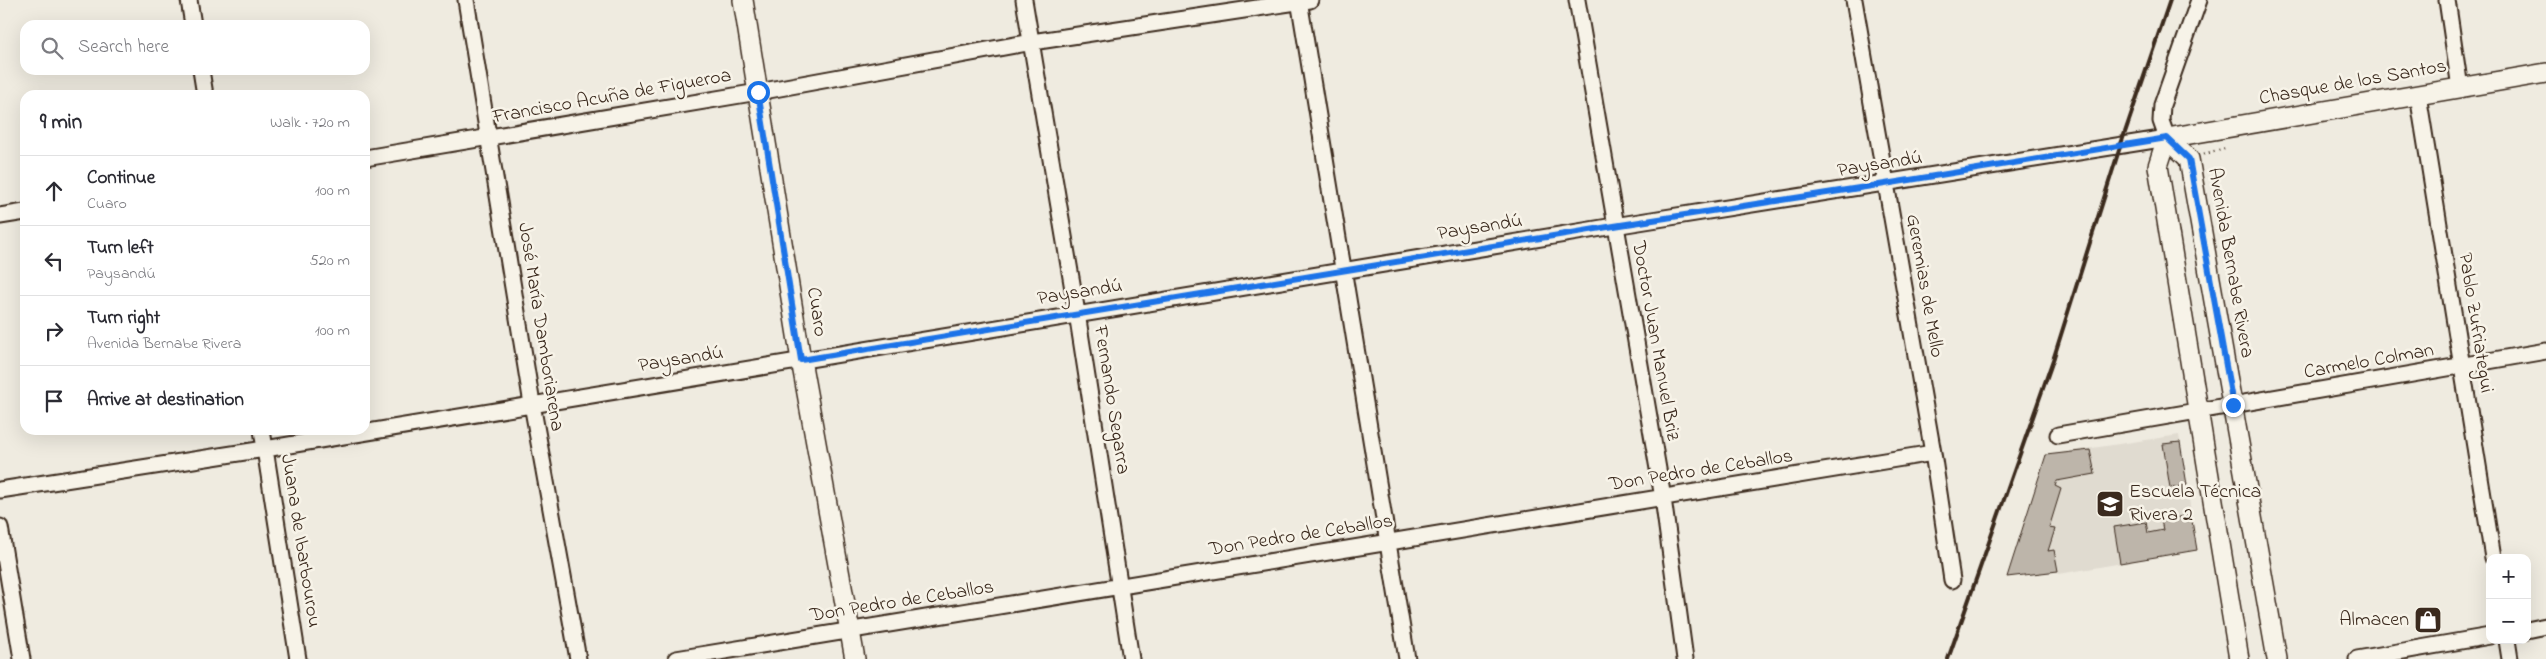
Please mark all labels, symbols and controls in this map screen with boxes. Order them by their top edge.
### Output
search box [20,20,370,75]
icon: search [38,34,66,62]
text: Search here [78,34,169,61]
street label: Chasque de los Santos [2257,52,2449,114]
street label: Francisco Acuña de Figueroa [489,62,734,133]
route start [747,81,770,104]
text: 9 min [40,108,82,138]
text: Walk · 720 m [270,111,350,135]
street label: Paysandú [1835,144,1925,186]
text: Continue [87,165,155,192]
street label: Avenida Bernabe Rivera [2199,166,2261,360]
icon: ahead [40,177,68,205]
text: 100 m [315,179,350,203]
text: Cuaro [87,192,127,216]
street label: Paysandú [1435,207,1525,249]
street label: Geremias de Mello [1897,212,1951,360]
street label: José María Damboriarena [509,220,571,434]
text: Turn left [87,235,154,262]
street label: Doctor Juan Manuel Briz [1623,238,1687,444]
icon: left [40,247,68,275]
text: 520 m [310,249,350,273]
street label: Pablo Zufriategui [2449,251,2500,395]
text: Paysandú [87,262,156,286]
street label: Paysandú [1035,272,1125,314]
street label: Cuaro [798,285,834,339]
text: Turn right [87,305,160,332]
icon: right [40,317,68,345]
text: 100 m [315,319,350,343]
street label: Fernando Segarra [1084,323,1137,477]
text: Avenida Bernabe Rivera [87,332,241,356]
street label: Carmelo Colman [2302,336,2436,388]
street label: Paysandú [636,339,726,381]
icon: arrive [40,387,68,415]
text: Arrive at destination [87,387,244,414]
route end [2222,394,2245,417]
street label: Don Pedro de Ceballos [1606,442,1795,500]
street label: Juana de Ibarbourou [272,452,328,630]
place label: Escuela Técnica Rivera 2 [2129,478,2261,530]
school or university icon: Escuela Técnica Rivera 2 [2095,489,2125,519]
street label: Don Pedro de Ceballos [1206,507,1395,565]
map controls [2486,554,2531,644]
button: + [2486,554,2531,599]
street label: Don Pedro de Ceballos [807,573,996,631]
button: − [2486,599,2531,644]
shop icon: Almacen [2413,605,2443,635]
place label: Almacen [2339,606,2409,635]

